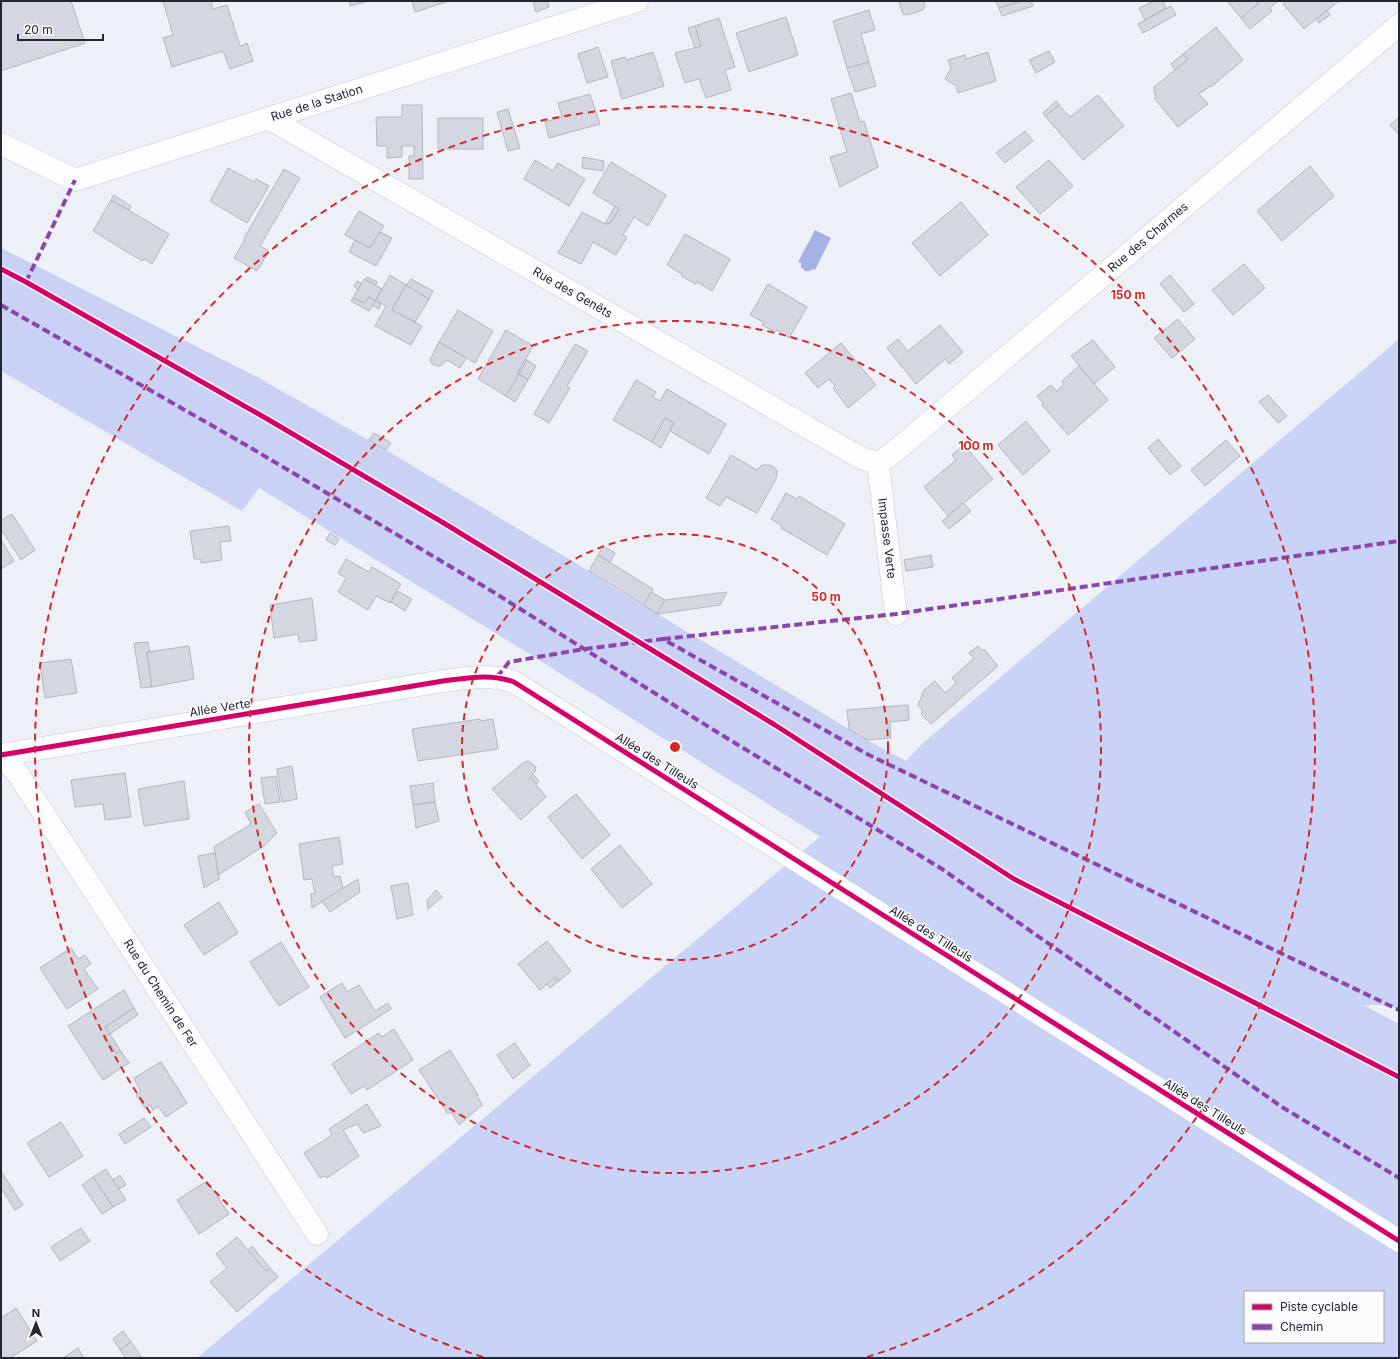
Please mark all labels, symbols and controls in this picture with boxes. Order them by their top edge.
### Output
scale bar [18,16,103,42]
text: 20 m [24,22,53,37]
street label: Rue de la Station [269,81,364,124]
street label: Rue des Charmes [1104,199,1191,275]
street label: Rue des Genêts [530,263,615,321]
text: 150 m [1111,287,1145,302]
text: 100 m [958,438,994,453]
street label: Impasse Verte [875,497,900,580]
text: 50 m [811,589,841,604]
street label: Allée Verte [188,695,252,720]
street label: Allée des Tilleuls [613,729,702,792]
centre of rings [668,740,682,754]
street label: Allée des Tilleuls [887,902,976,965]
street label: Rue du Chemin de Fer [120,936,202,1050]
street label: Allée des Tilleuls [1161,1075,1250,1138]
legend [1244,1291,1384,1343]
text: Piste cyclable [1280,1299,1358,1314]
north arrow [16,1303,56,1343]
text: N [32,1306,40,1320]
text: Chemin [1280,1319,1323,1334]

